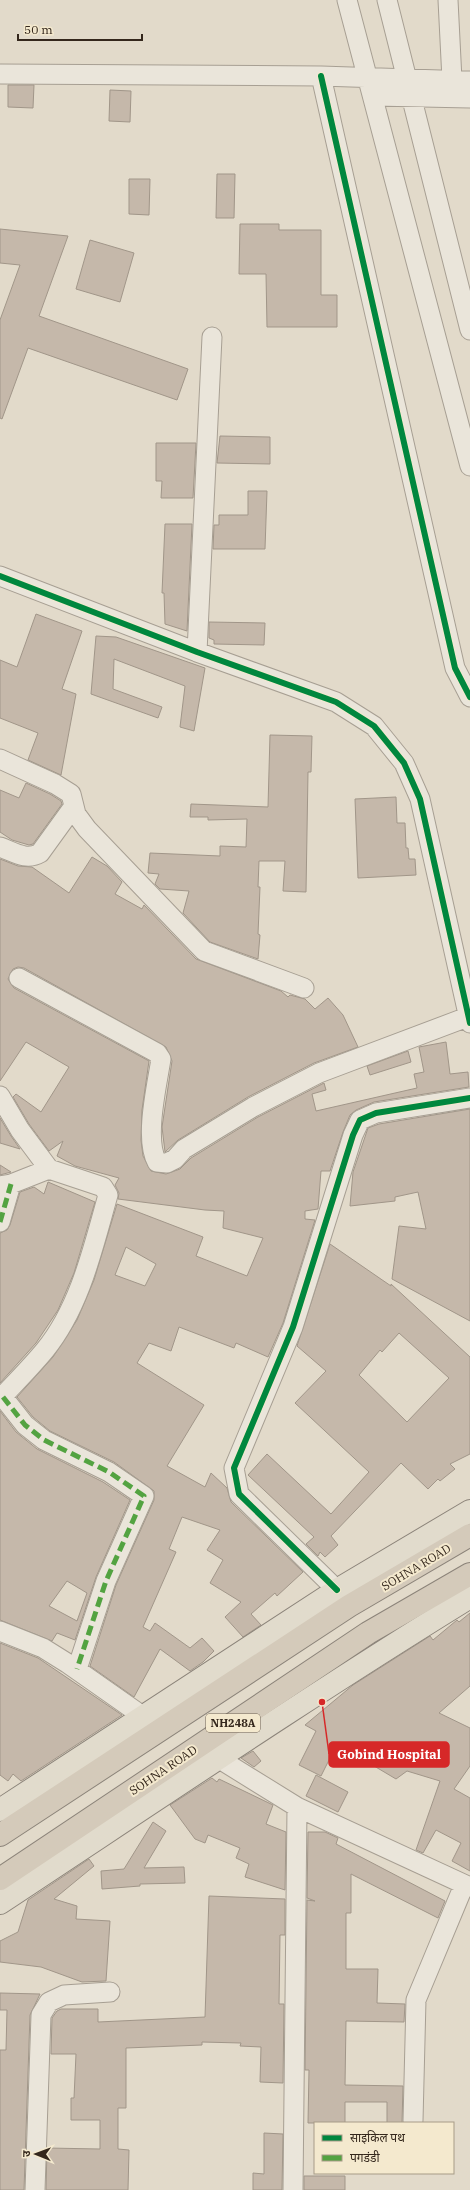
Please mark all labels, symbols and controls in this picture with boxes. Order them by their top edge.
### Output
scale bar [18,16,142,42]
text: 50 m [24,22,53,37]
street label: SOHNA ROAD [379,1540,453,1594]
road number: NH248A [206,1714,260,1732]
street label: SOHNA ROAD [126,1742,200,1798]
callout: Gobind Hospital [329,1742,449,1767]
text: Gobind Hospital [337,1746,441,1763]
legend [314,2122,454,2174]
text: साइकिल पथ [350,2130,405,2145]
north arrow [16,2134,56,2174]
text: उ [19,2150,33,2157]
text: पगडंडी [350,2150,380,2165]

